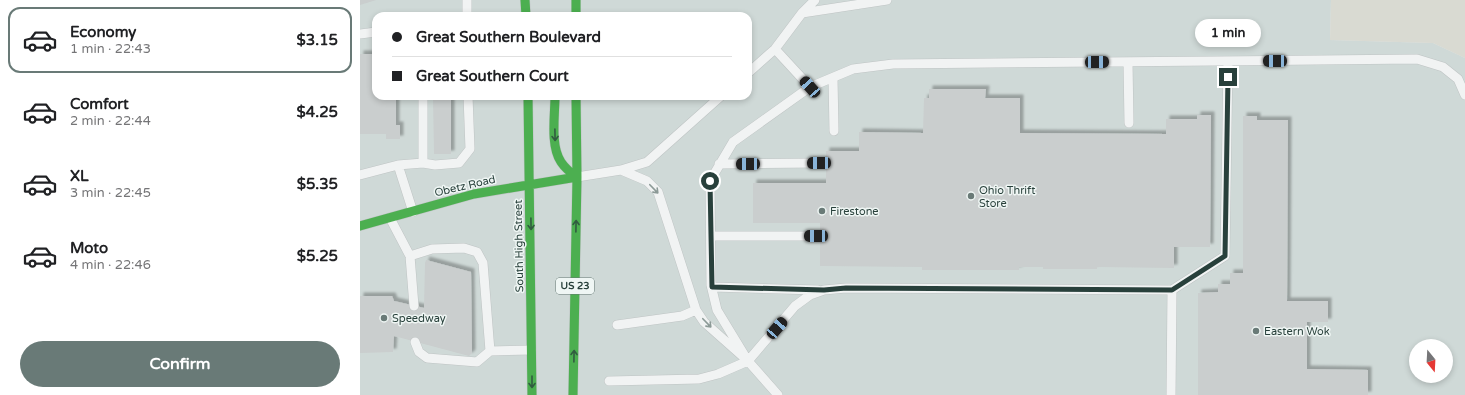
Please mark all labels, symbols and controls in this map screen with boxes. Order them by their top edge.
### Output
callout: 1 min [1195,19,1261,47]
icon: car [22,22,58,58]
text: Economy [70,23,136,41]
text: 1 min [1211,25,1245,41]
text: Great Southern Boulevard [416,28,601,46]
text: $3.15 [297,31,338,49]
text: 1 min · 22:43 [70,41,151,57]
car [1263,55,1287,67]
car [1085,56,1109,68]
text: Great Southern Court [416,67,569,85]
route end [1219,68,1237,86]
car [798,74,822,100]
icon: car [22,94,58,130]
text: Comfort [70,95,129,113]
text: $4.25 [297,103,338,121]
text: 2 min · 22:44 [70,113,151,129]
one-way arrow [551,128,559,141]
car [807,157,831,169]
car [736,158,760,170]
icon: car [22,166,58,202]
text: XL [70,167,89,185]
route start [701,172,719,190]
street label: Obetz Road [433,173,497,199]
text: $5.35 [297,175,338,193]
one-way arrow [650,184,659,194]
place label: Ohio Thrift Store [979,184,1035,210]
text: 3 min · 22:45 [70,185,151,201]
marker: Ohio Thrift Store [966,191,976,201]
street label: South High Street [512,199,526,293]
place label: Firestone [830,205,879,218]
marker: Firestone [817,206,827,216]
one-way arrow [527,217,535,230]
one-way arrow [572,220,580,233]
car [804,230,828,242]
icon: car [22,238,58,274]
text: Moto [70,239,108,257]
text: $5.25 [297,247,338,265]
text: 4 min · 22:46 [70,257,151,273]
road number: US 23 [556,278,594,294]
place label: Speedway [392,312,446,325]
marker: Speedway [379,313,389,323]
car [765,315,789,341]
one-way arrow [702,318,712,328]
place label: Eastern Wok [1264,325,1330,338]
marker: Eastern Wok [1251,326,1261,336]
north arrow [1409,339,1453,383]
map controls [1409,339,1453,383]
button: Confirm [20,341,340,387]
one-way arrow [570,350,578,363]
one-way arrow [528,375,536,388]

